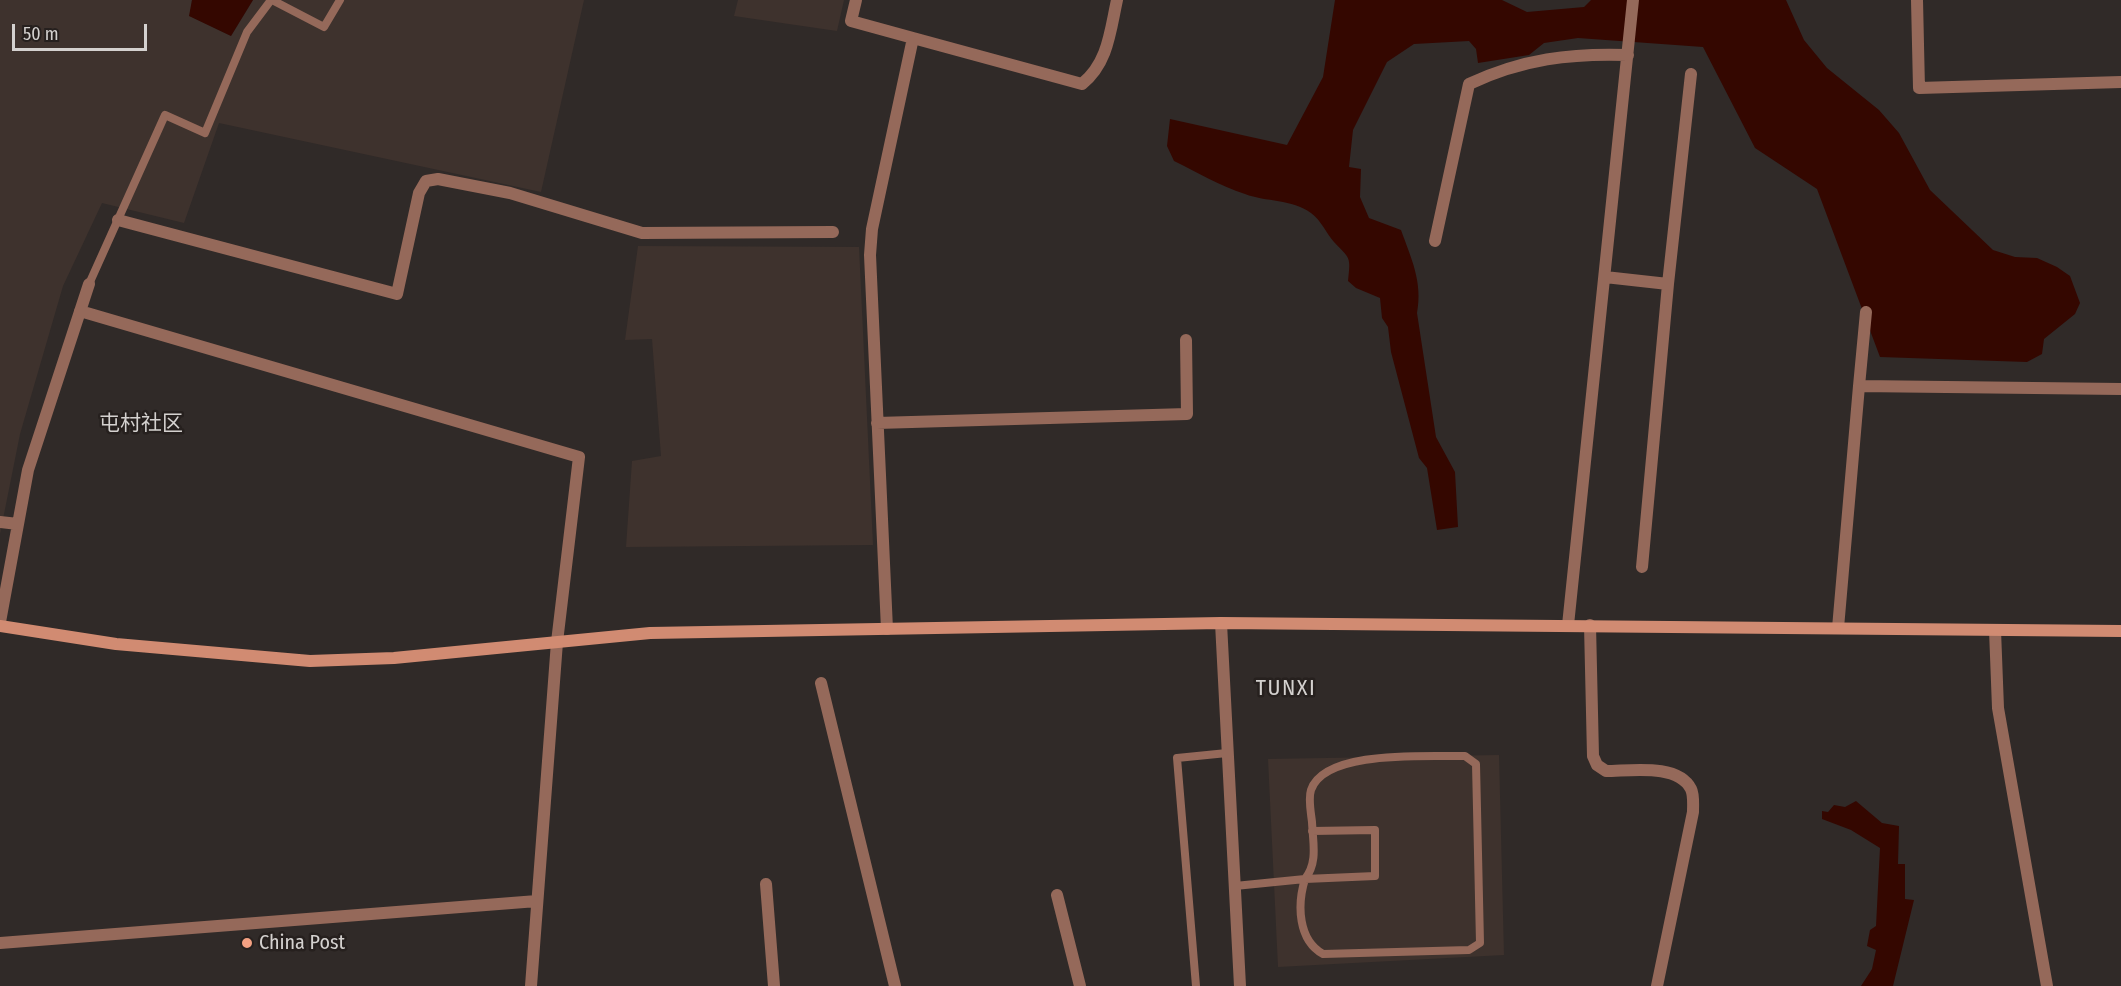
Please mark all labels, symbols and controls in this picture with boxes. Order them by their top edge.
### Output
scale bar [15,12,150,50]
text: 50 m [23,23,59,45]
district label: 屯村社区 [99,411,183,437]
district label: TUNXI [1256,676,1316,702]
place label: China Post [259,931,345,955]
marker: China Post [240,936,254,950]

